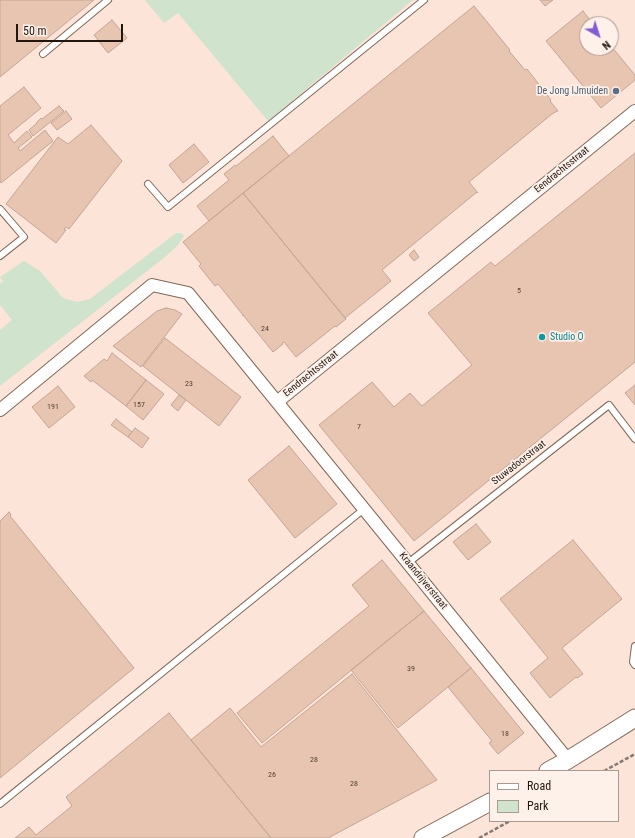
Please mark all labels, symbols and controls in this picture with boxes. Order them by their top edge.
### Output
scale bar [18,16,125,42]
north arrow [579,16,619,56]
text: 50 m [23,24,47,38]
text: N [600,38,613,52]
place label: De Jong IJmuiden [537,85,608,97]
marker: De Jong IJmuiden [611,86,621,96]
street label: Eendrachtsstraat [532,144,592,196]
house number: 5 [517,286,521,296]
house number: 24 [261,324,269,334]
place label: Studio O [550,331,584,343]
marker: Studio O [537,332,547,342]
street label: Eendrachtsstraat [281,348,341,400]
house number: 23 [185,379,193,389]
house number: 157 [133,400,145,410]
house number: 191 [47,402,59,412]
house number: 7 [357,422,361,432]
street label: Stuwadoorstraat [490,438,548,488]
street label: Kraandrijverstraat [396,550,450,612]
house number: 39 [407,664,415,674]
house number: 18 [501,729,509,739]
house number: 28 [310,755,318,765]
house number: 26 [268,770,276,780]
legend [489,770,619,822]
house number: 28 [350,779,358,789]
text: Road [527,779,551,793]
text: Park [527,799,548,813]

